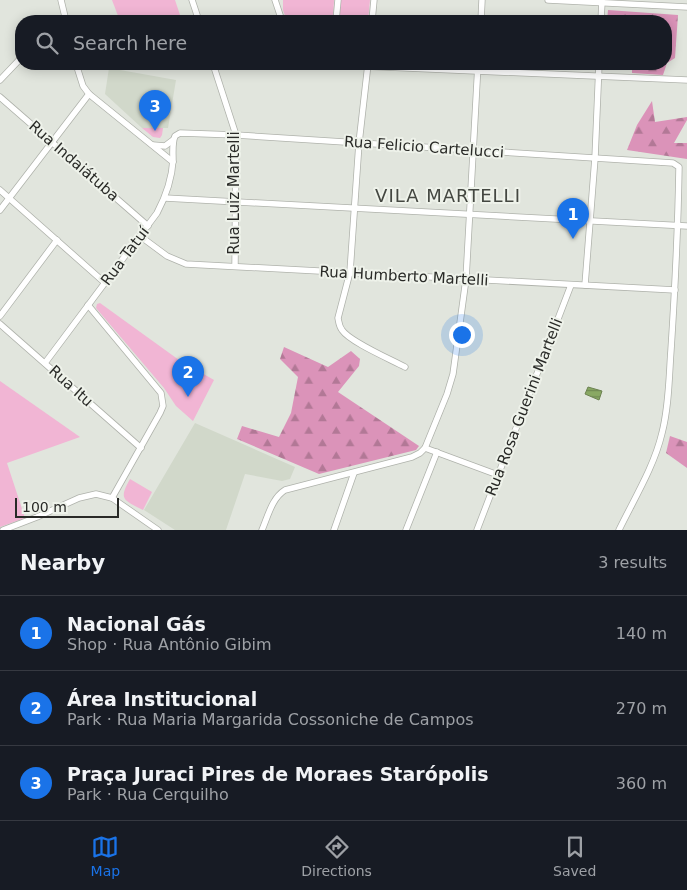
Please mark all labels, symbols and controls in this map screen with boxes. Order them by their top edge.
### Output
search box [15,15,672,70]
icon: search [33,29,61,57]
text: Search here [73,32,187,54]
pin: 3 [139,90,171,131]
street label: Rua Indaiátuba [25,117,123,205]
street label: Rua Luiz Martelli [225,131,243,255]
street label: Rua Felicio Cartelucci [343,132,505,162]
district label: VILA MARTELLI [375,185,521,206]
pin: 1 [557,198,589,239]
street label: Rua Tatuí [97,223,153,289]
street label: Rua Humberto Martelli [319,263,489,289]
street label: Rua Rosa Guerini Martelli [482,316,566,498]
your location [449,322,475,348]
pin: 2 [172,356,204,397]
street label: Rua Itu [45,362,97,410]
scale bar [15,495,119,518]
text: 100 m [22,499,67,515]
text: Nearby [20,551,105,575]
text: 3 results [598,553,667,572]
text: Nacional Gás [67,613,206,635]
text: 1 [30,624,42,643]
text: 140 m [616,624,667,643]
text: Shop · Rua Antônio Gibim [67,635,272,654]
text: Área Institucional [67,688,257,710]
text: 2 [30,699,42,718]
text: 270 m [616,699,667,718]
text: Park · Rua Maria Margarida Cossoniche de Campos [67,710,474,729]
text: Praça Juraci Pires de Moraes Starópolis [67,763,489,785]
text: 3 [30,774,42,793]
text: 360 m [616,774,667,793]
text: Park · Rua Cerquilho [67,785,229,804]
tab: Map [91,833,120,879]
tab: Directions [301,833,372,879]
tab: Saved [553,833,596,879]

